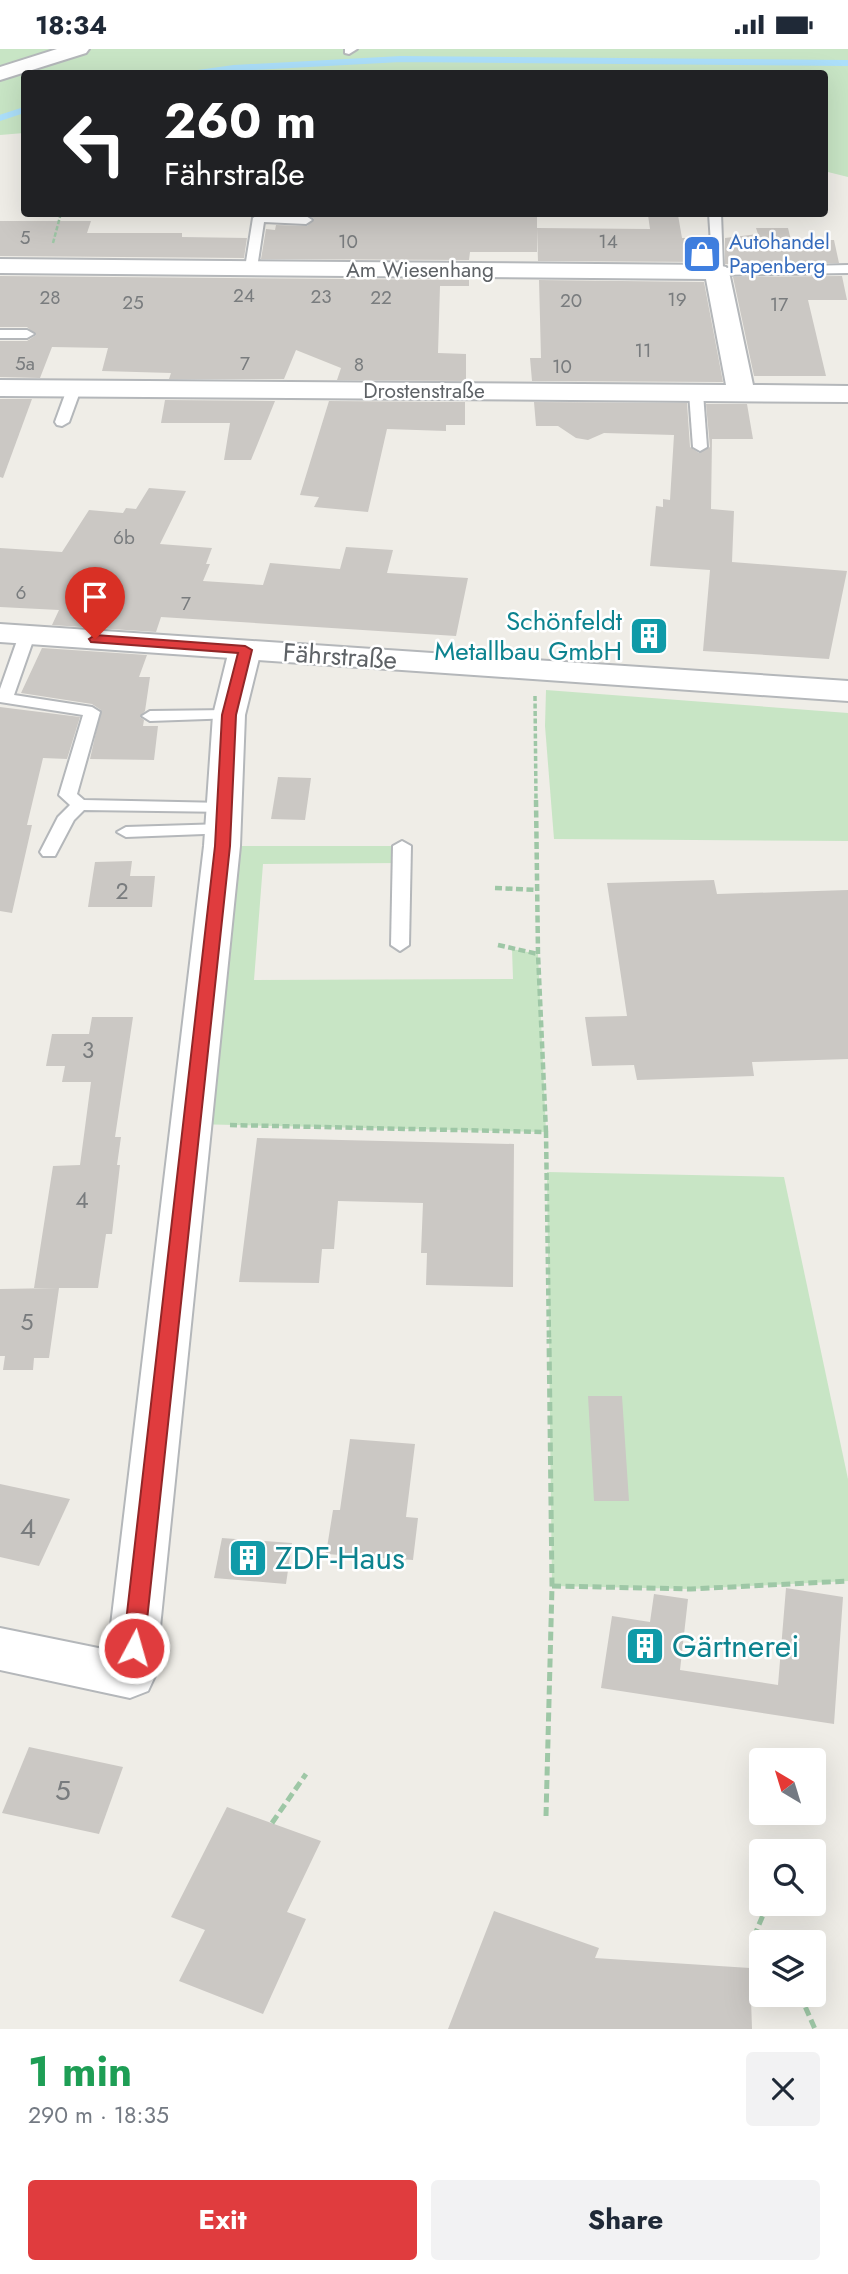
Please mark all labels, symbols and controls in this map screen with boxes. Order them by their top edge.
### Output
text: 18:34 [35,6,107,44]
text: 260 m [164,86,316,156]
icon: left [49,98,140,189]
text: Fährstraße [164,151,305,197]
house number: 5 [20,224,30,251]
place label: Autohandel Papenberg [729,227,830,281]
house number: 10 [338,228,358,255]
house number: 14 [598,228,618,255]
shop icon: Autohandel Papenberg [681,233,723,275]
street label: Am Wiesenhang [346,255,494,285]
house number: 24 [233,282,255,309]
house number: 23 [310,283,332,310]
house number: 28 [39,284,61,311]
house number: 22 [370,284,392,311]
house number: 19 [667,286,687,313]
house number: 20 [560,287,582,314]
house number: 25 [122,289,144,316]
house number: 17 [770,291,788,318]
house number: 11 [634,337,652,364]
house number: 5a [15,350,35,377]
house number: 7 [240,350,250,377]
house number: 8 [354,351,364,378]
house number: 10 [552,353,572,380]
street label: Drostenstraße [363,376,485,406]
house number: 6b [113,524,135,551]
pin [65,567,125,639]
icon: arrive [76,578,114,616]
house number: 6 [16,579,26,606]
house number: 7 [181,590,191,617]
place label: Schönfeldt Metallbau GmbH [434,602,623,670]
building icon: Schönfeldt Metallbau GmbH [628,615,670,657]
street label: Fährstraße [282,633,398,679]
house number: 2 [115,874,129,908]
house number: 3 [82,1033,94,1067]
house number: 4 [75,1183,89,1217]
house number: 5 [21,1305,34,1339]
house number: 4 [20,1508,36,1549]
place label: ZDF-Haus [275,1535,405,1581]
building icon: ZDF-Haus [227,1537,269,1579]
position arrow [97,1611,171,1685]
place label: Gärtnerei [672,1623,800,1669]
building icon: Gärtnerei [624,1625,666,1667]
north arrow [749,1748,826,1825]
map controls [749,1748,826,2007]
house number: 5 [55,1770,71,1811]
button: search [749,1839,826,1916]
button: layers [749,1930,826,2007]
text: 1 min [28,2041,132,2102]
button: close [746,2052,820,2126]
text: 290 m · 18:35 [28,2098,169,2132]
button: Exit [28,2180,417,2260]
button: Share [431,2180,820,2260]

